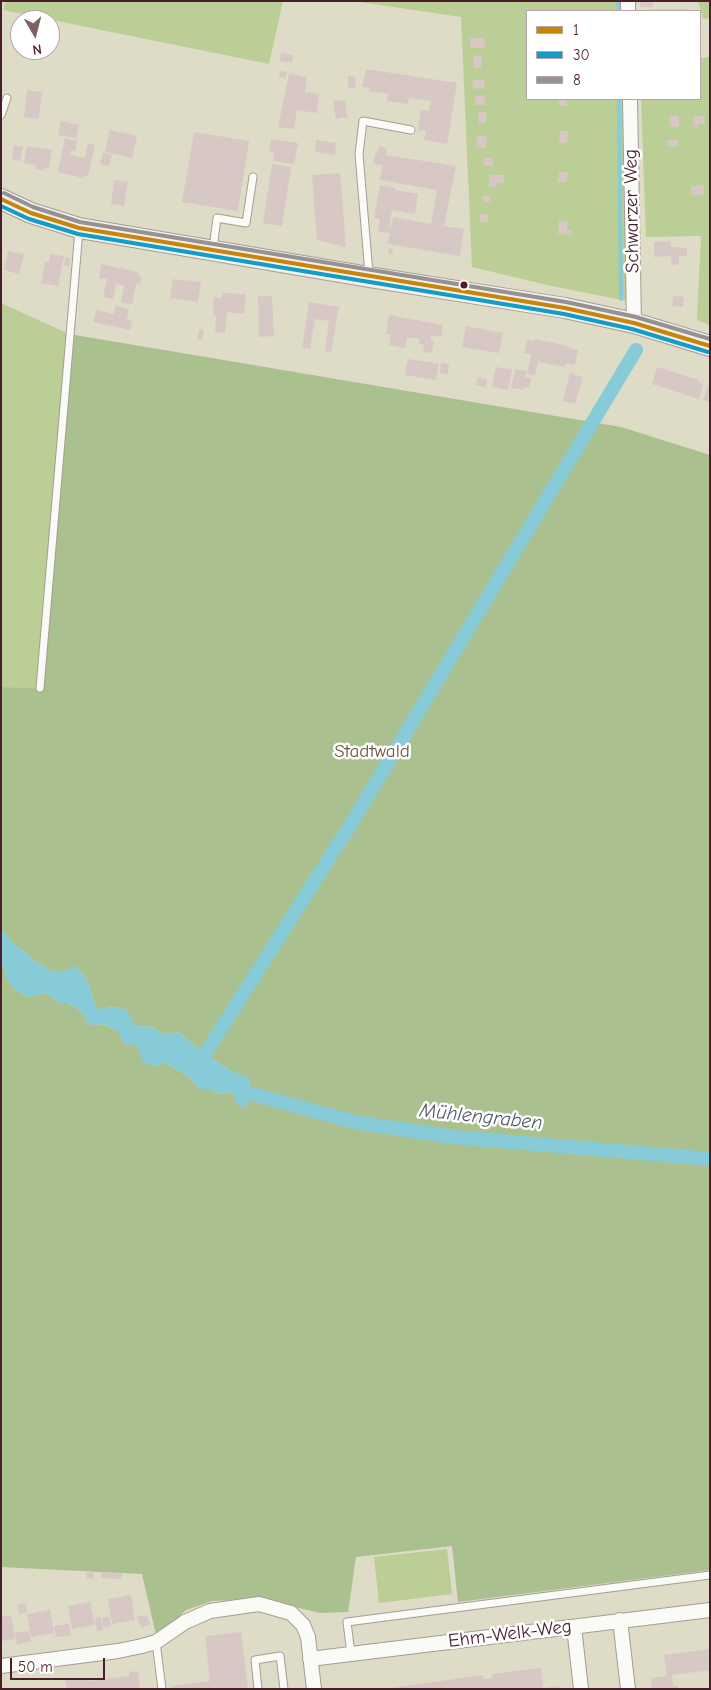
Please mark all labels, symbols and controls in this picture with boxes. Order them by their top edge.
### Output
north arrow [10,10,60,60]
legend [526,10,701,100]
text: 1 [573,21,579,39]
text: N [31,40,43,58]
text: 30 [573,46,590,64]
text: 8 [573,71,581,89]
street label: Schwarzer Weg [620,149,644,273]
unlabelled marker [459,280,469,290]
park label: Stadtwald [334,741,410,763]
water label: Mühlengraben [418,1099,544,1135]
street label: Ehm-Welk-Weg [447,1615,573,1653]
scale bar [12,1648,108,1680]
text: 50 m [18,1658,53,1676]

